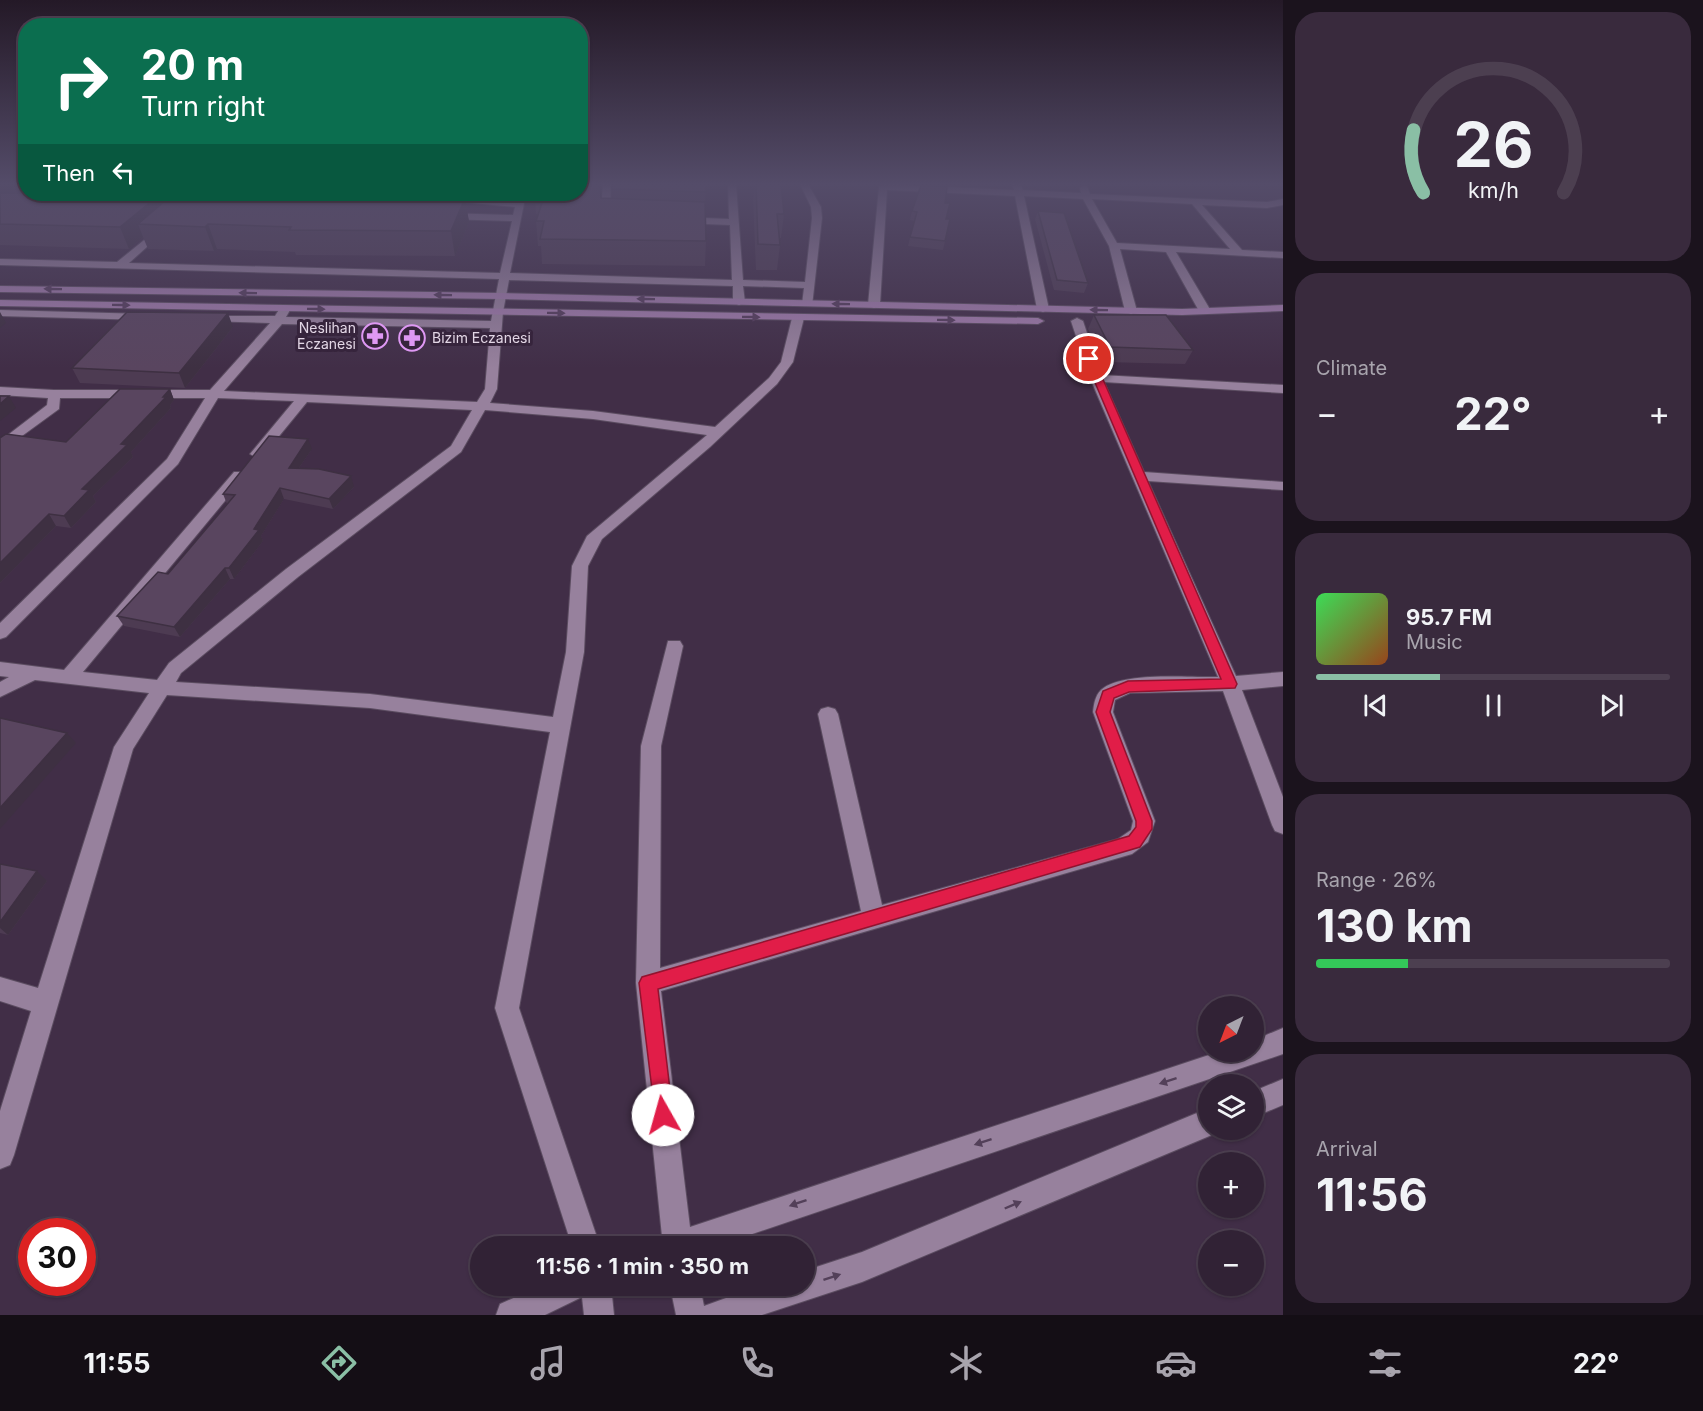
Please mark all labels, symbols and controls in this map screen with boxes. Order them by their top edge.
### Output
text: 20 m [141,39,244,90]
icon: right [42,42,120,120]
text: Turn right [141,90,265,123]
text: 26 [1453,107,1533,182]
icon: left [107,156,140,189]
text: Then [42,160,95,186]
text: km/h [1468,178,1518,204]
one-way arrow [43,285,62,294]
one-way arrow [238,288,257,297]
one-way arrow [433,290,452,300]
one-way arrow [636,295,655,304]
one-way arrow [112,300,131,310]
one-way arrow [831,300,850,309]
one-way arrow [307,304,326,314]
one-way arrow [1089,305,1108,315]
one-way arrow [546,309,565,318]
one-way arrow [741,312,760,322]
one-way arrow [936,316,955,325]
place label: Neslihan Eczanesi [297,319,356,352]
pharmacy icon: Neslihan Eczanesi [360,321,390,351]
pharmacy icon: Bizim Eczanesi [397,323,427,353]
place label: Bizim Eczanesi [432,329,531,346]
pin [1063,333,1114,384]
icon: arrive [1072,342,1105,375]
text: Climate [1316,356,1387,380]
text: 22° [1454,386,1532,441]
text: − [1316,393,1338,433]
text: + [1648,393,1670,433]
text: 95.7 FM [1406,604,1492,630]
text: Music [1406,630,1463,654]
icon: previous [1359,689,1392,722]
icon: pause [1477,689,1510,722]
icon: next [1595,689,1628,722]
text: Range · 26% [1316,868,1437,892]
text: 130 km [1316,898,1473,953]
north arrow [1198,996,1264,1062]
map controls [1198,996,1264,1296]
button: layers [1198,1074,1264,1140]
one-way arrow [1159,1077,1177,1086]
position arrow [631,1083,695,1147]
text: Arrival [1316,1137,1378,1161]
one-way arrow [974,1138,992,1147]
button: + [1198,1152,1264,1218]
text: 11:56 [1316,1167,1428,1222]
one-way arrow [789,1199,807,1209]
one-way arrow [1004,1200,1021,1209]
speed limit sign: 30 [18,1218,96,1296]
button: − [1198,1230,1264,1296]
text: 11:56 · 1 min · 350 m [536,1253,749,1279]
one-way arrow [823,1272,841,1282]
icon: directions [318,1342,360,1384]
icon: music [527,1342,569,1384]
icon: phone [736,1342,778,1384]
icon: climate [945,1342,987,1384]
icon: car [1155,1342,1197,1384]
icon: filters [1364,1342,1406,1384]
text: 11:55 [84,1347,150,1380]
text: 22° [1573,1347,1619,1380]

